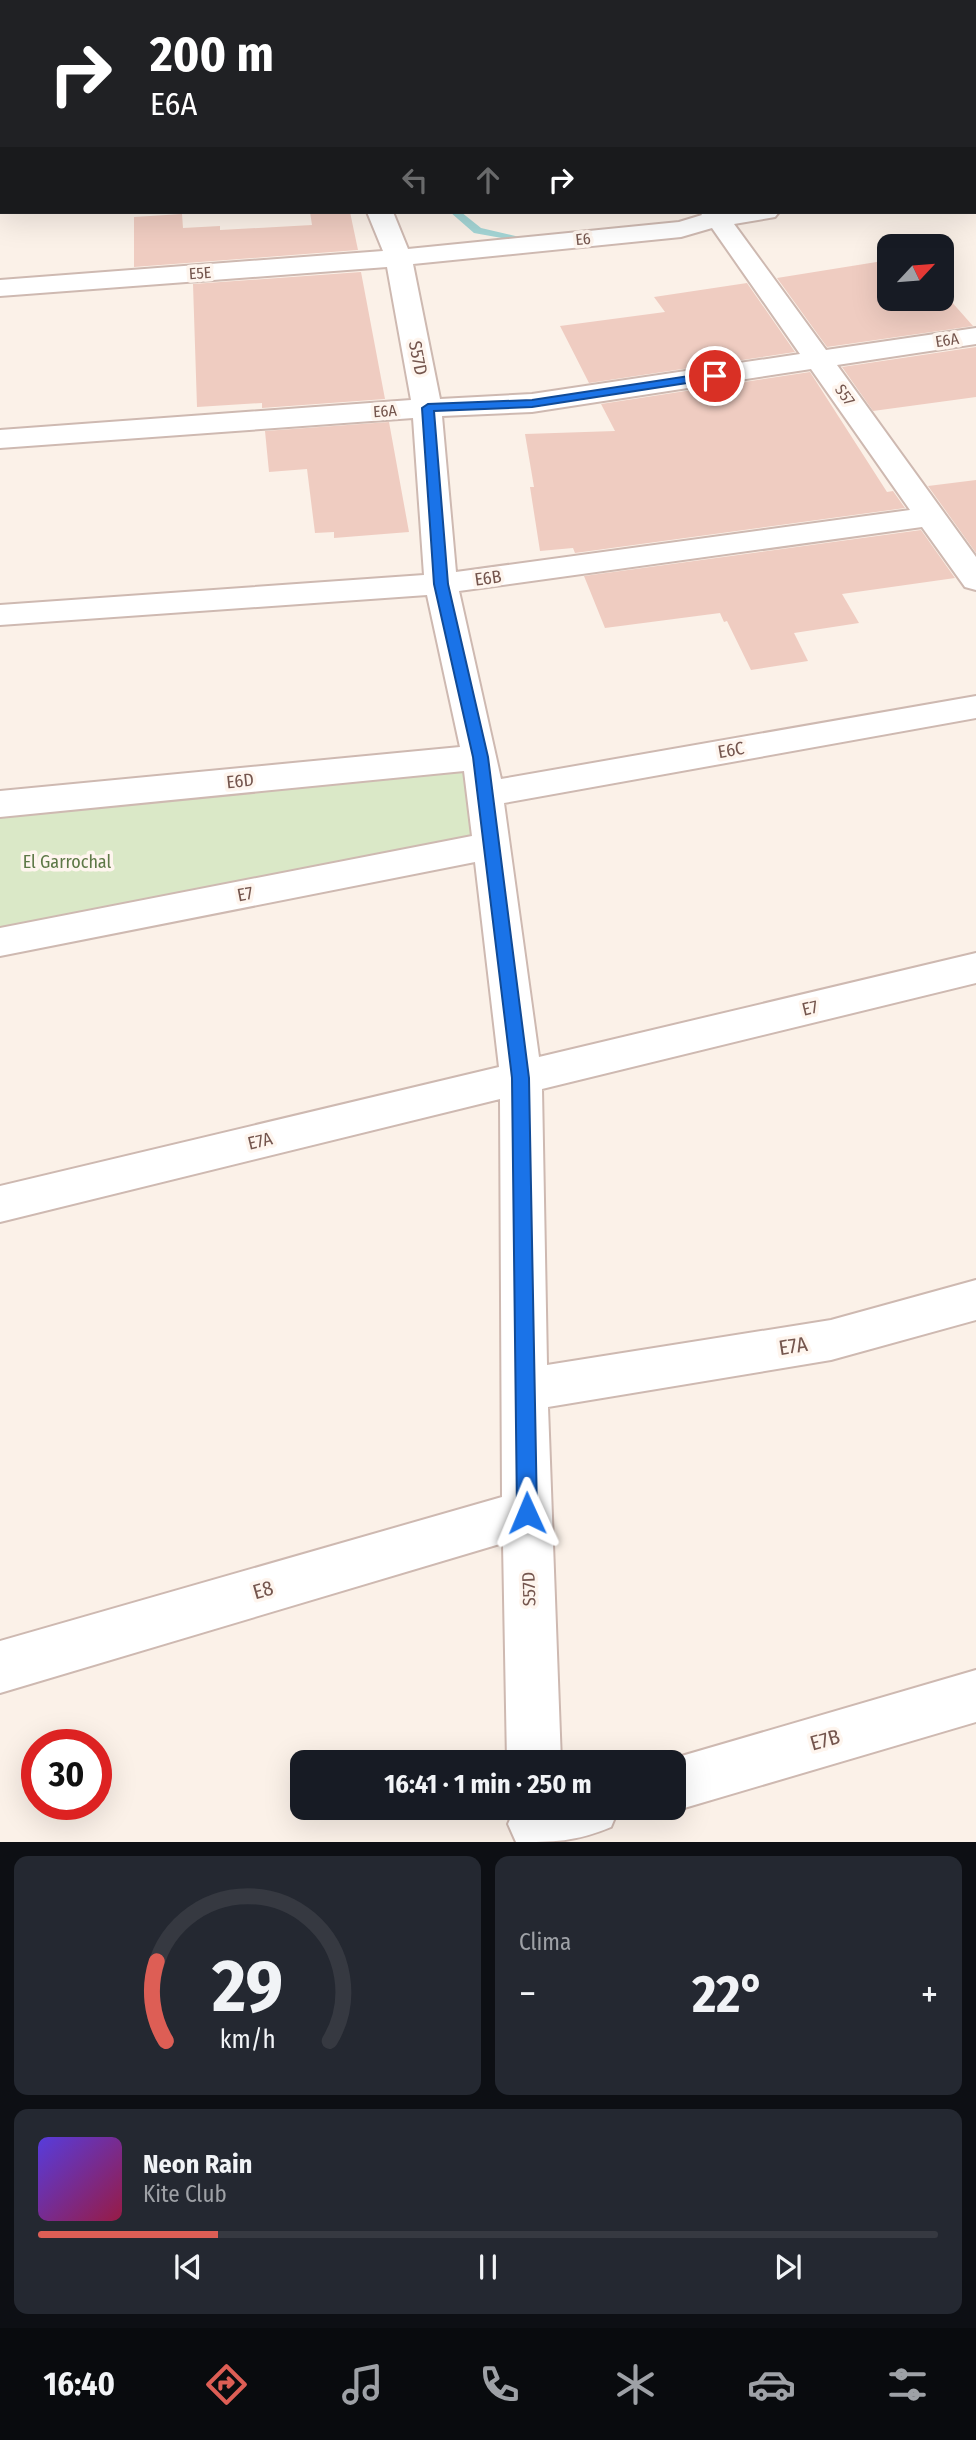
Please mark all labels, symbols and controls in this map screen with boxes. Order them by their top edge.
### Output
text: 200 m [150,25,274,84]
icon: right [35,28,126,119]
text: E6A [150,85,197,123]
icon: left [396,161,434,199]
icon: ahead [469,161,507,199]
icon: right [542,161,580,199]
street label: E6 [574,229,592,249]
north arrow [877,234,954,312]
map controls [877,234,954,311]
street label: E5E [188,263,212,283]
street label: E6A [934,329,961,351]
street label: S57D [404,339,432,377]
pin [685,346,745,406]
icon: arrive [696,357,734,395]
street label: S57 [831,381,859,410]
street label: E6A [373,401,398,421]
street label: E6B [473,565,503,591]
street label: E6C [716,737,746,763]
street label: E6D [225,769,255,793]
park label: El Garrochal [23,851,112,873]
street label: E7 [235,882,255,906]
street label: E7 [800,995,820,1021]
street label: E7A [245,1127,275,1155]
street label: E7A [777,1331,809,1361]
position arrow [490,1476,564,1550]
street label: S57D [517,1571,541,1607]
street label: E8 [250,1575,276,1605]
street label: E7B [807,1723,843,1757]
speed limit sign: 30 [21,1729,112,1820]
text: 16:41 · 1 min · 250 m [384,1769,592,1800]
text: Clima [519,1928,571,1956]
text: 29 [211,1944,283,2031]
text: 22° [692,1963,765,2026]
text: − [519,1971,536,2017]
text: + [921,1971,938,2017]
text: km/h [220,2025,275,2055]
text: Neon Rain [143,2149,252,2180]
text: Kite Club [143,2180,227,2208]
icon: previous [169,2248,207,2286]
icon: pause [469,2248,507,2286]
icon: next [769,2248,807,2286]
icon: directions [202,2360,251,2409]
icon: music [338,2360,387,2409]
icon: phone [475,2360,524,2409]
icon: climate [611,2360,660,2409]
icon: car [747,2360,796,2409]
icon: filters [883,2360,932,2409]
text: 16:40 [44,2365,115,2403]

